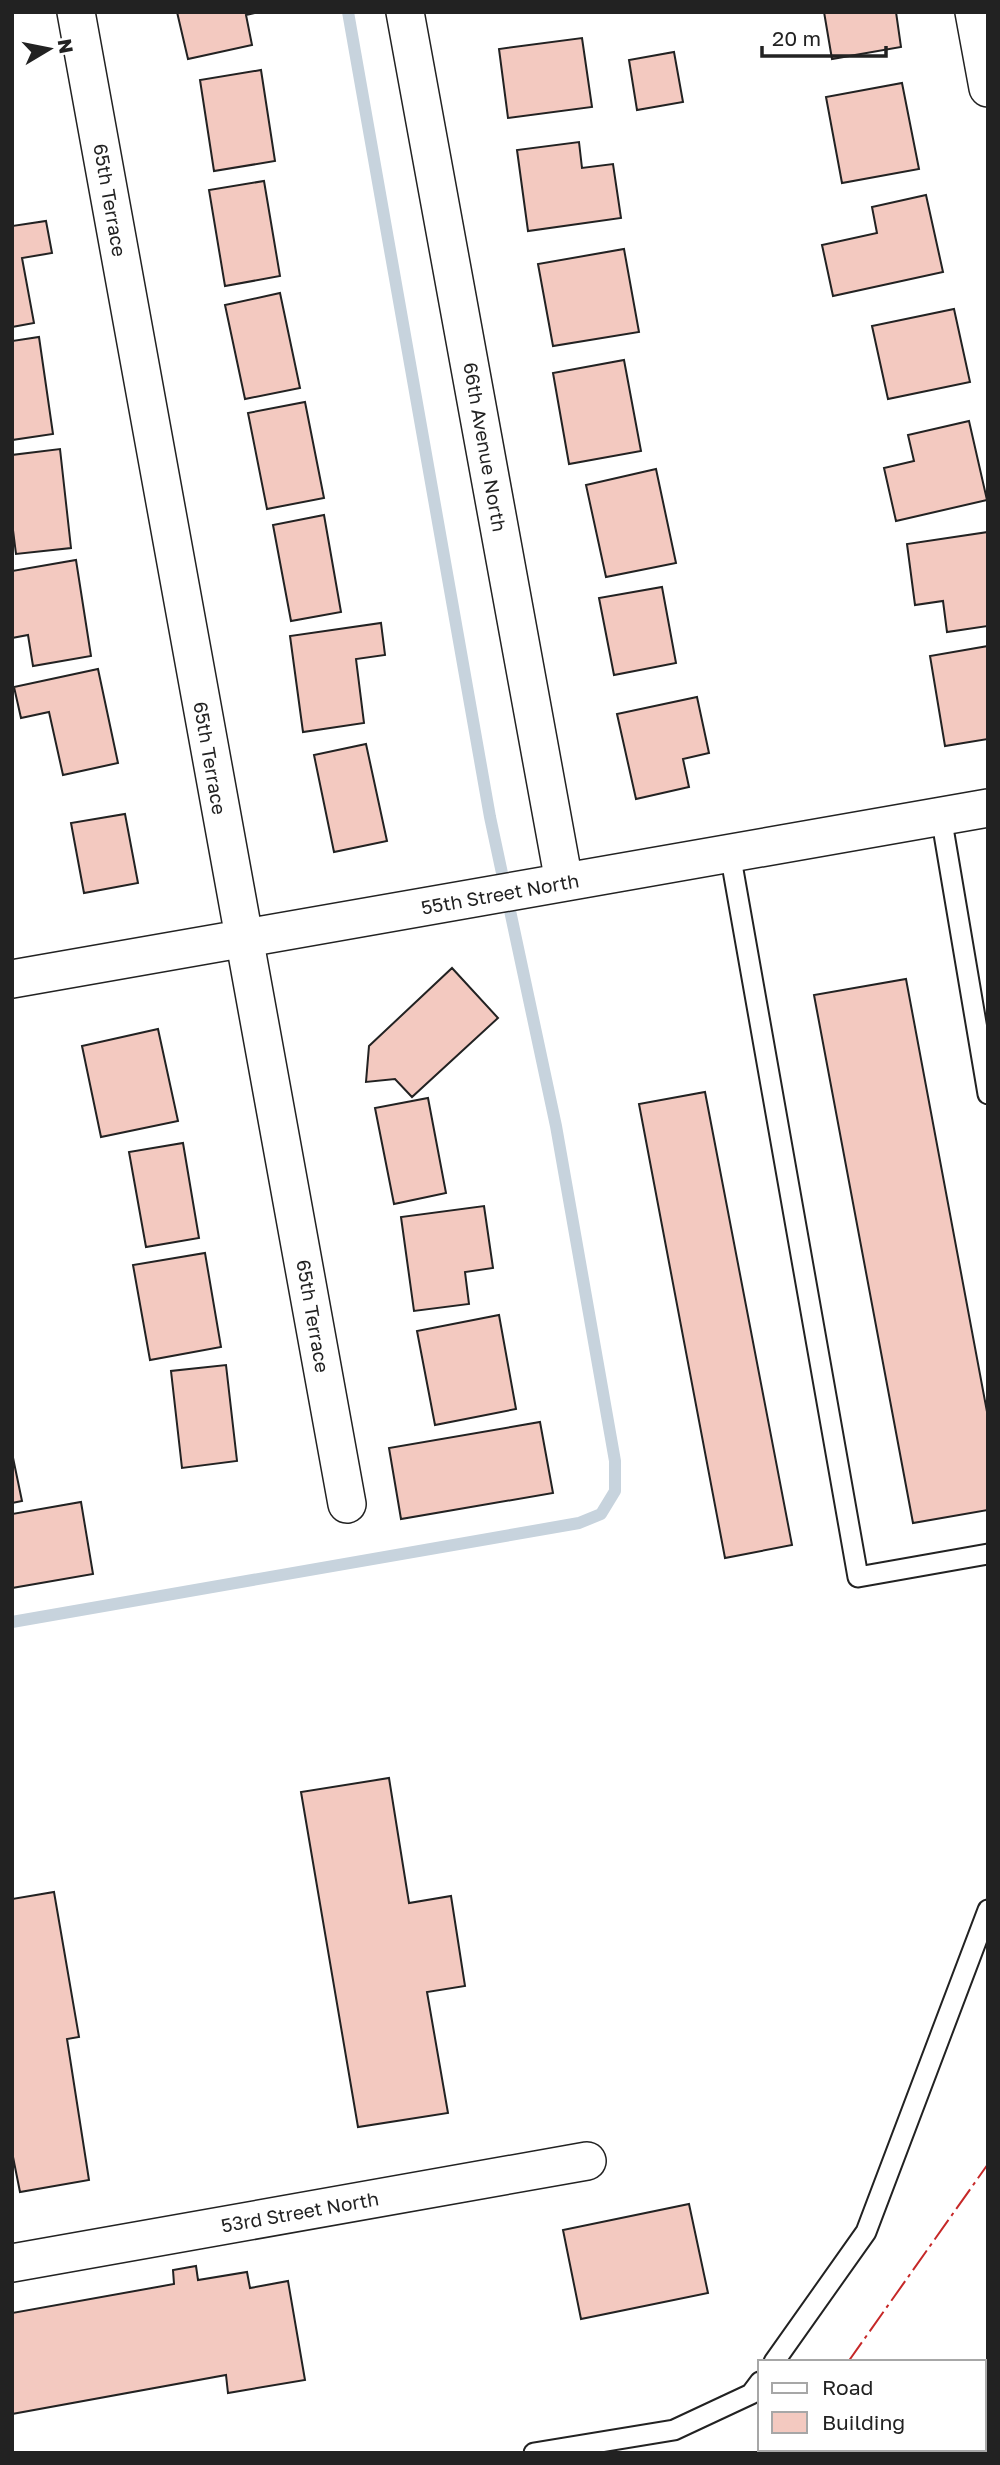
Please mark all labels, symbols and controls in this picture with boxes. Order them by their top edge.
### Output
north arrow [14,14,84,84]
scale bar [762,14,886,58]
text: 20 m [772,25,821,51]
text: N [54,37,79,55]
street label: 65th Terrace [89,142,132,258]
street label: 66th Avenue North [459,360,512,533]
street label: 65th Terrace [189,700,232,816]
street label: 55th Street North [419,868,581,919]
street label: 65th Terrace [292,1258,335,1374]
street label: 53rd Street North [219,2186,381,2237]
legend [758,2360,986,2451]
text: Road [822,2374,873,2400]
text: Building [822,2409,905,2435]

